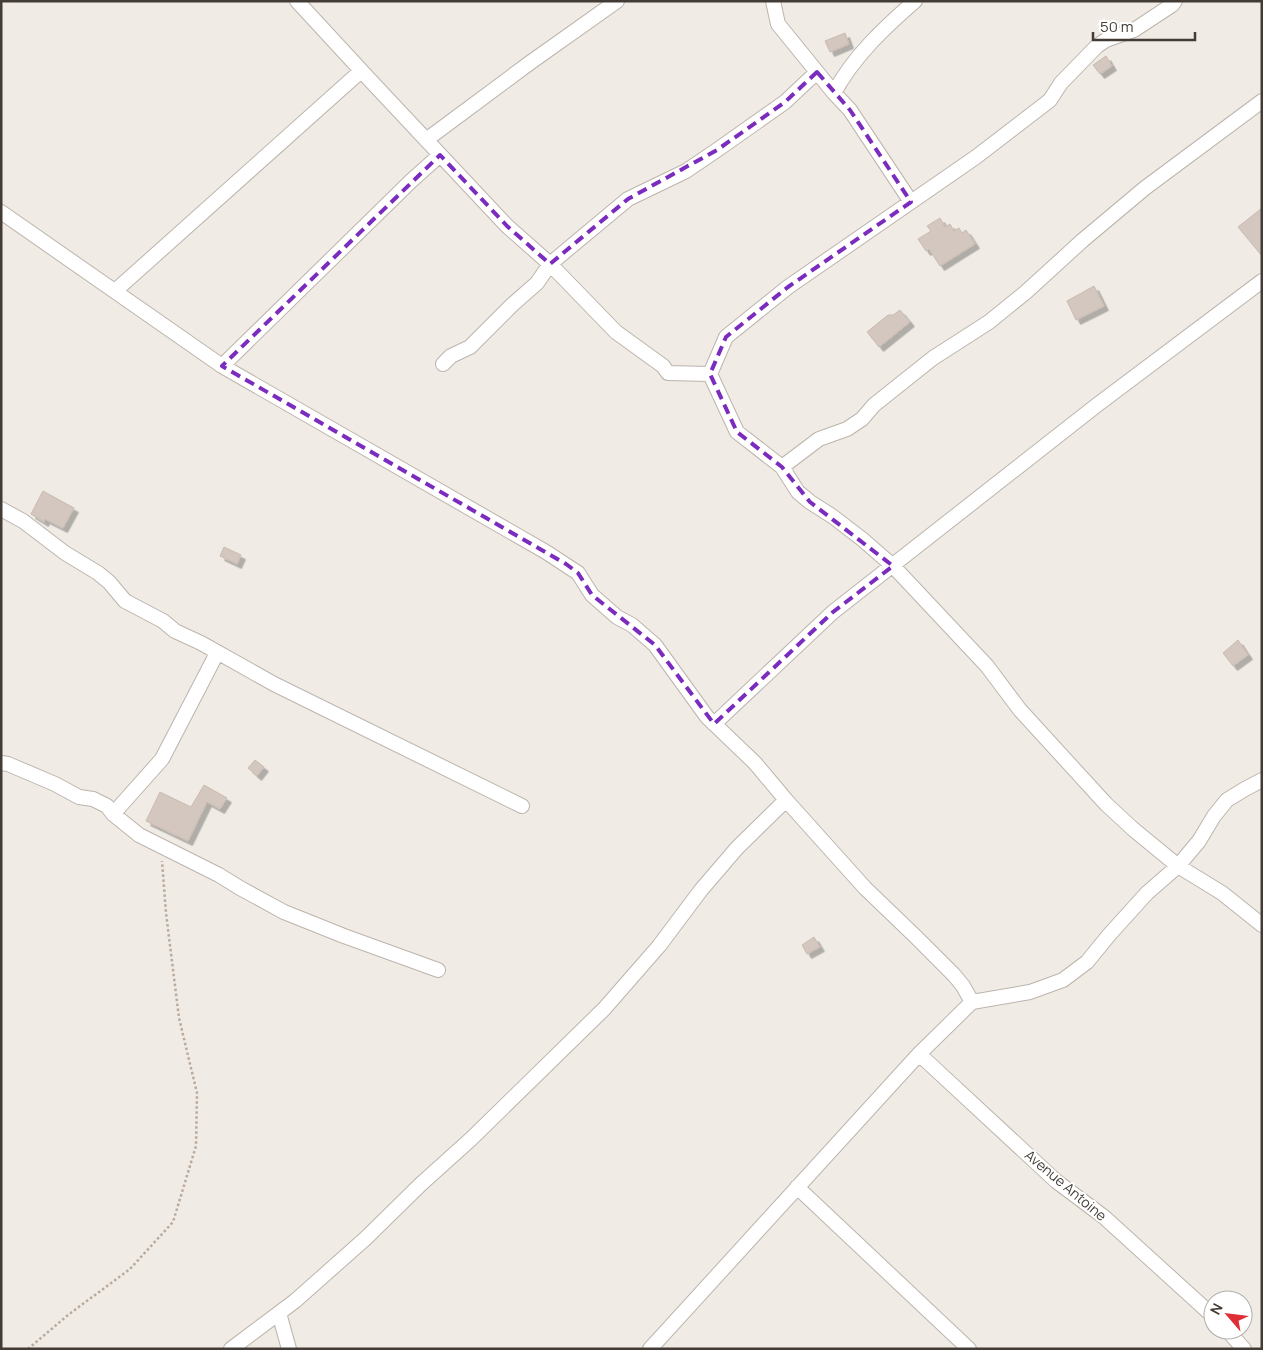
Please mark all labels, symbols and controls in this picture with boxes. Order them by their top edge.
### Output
scale bar [1093,10,1196,42]
text: 50 m [1100,16,1134,37]
street label: Avenue Antoine [1021,1145,1111,1225]
north arrow [1203,1290,1253,1340]
text: N [1205,1300,1227,1318]

